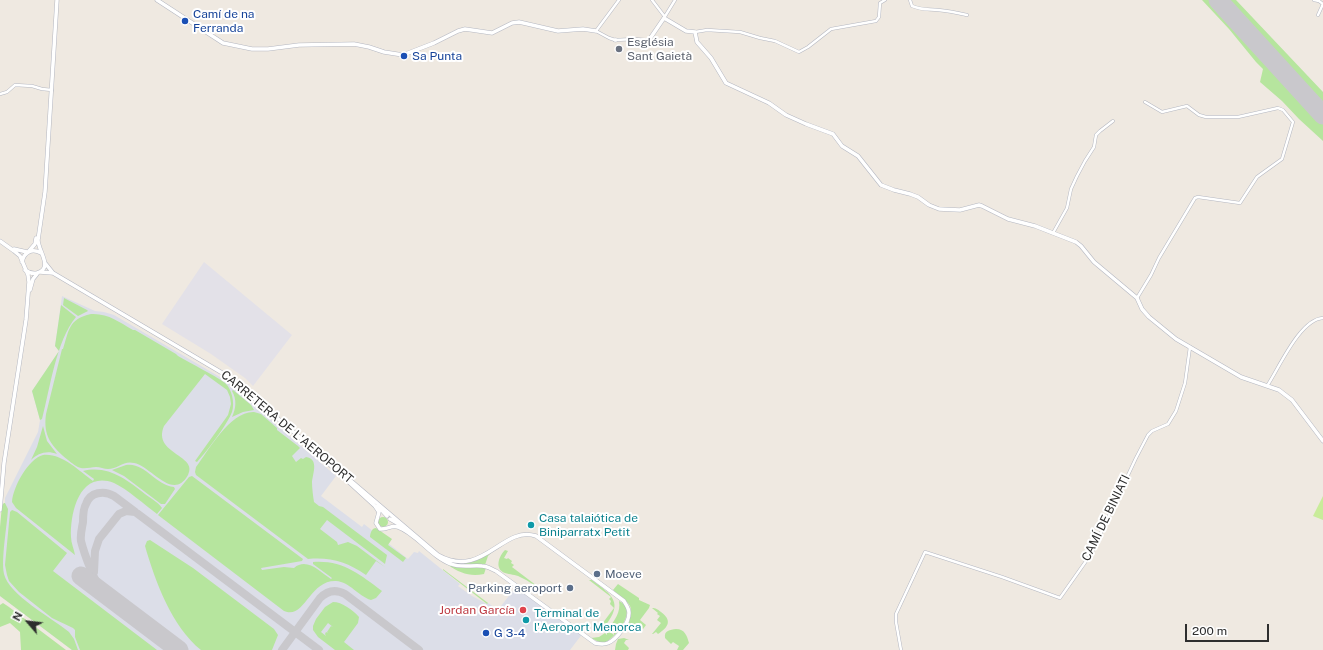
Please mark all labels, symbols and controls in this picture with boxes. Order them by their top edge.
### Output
place label: Camí de na Ferranda [193,7,254,35]
marker: Camí de na Ferranda [180,16,190,26]
place label: Església Sant Gaietà [627,35,692,63]
marker: Església Sant Gaietà [614,44,624,54]
place label: Sa Punta [412,49,462,63]
marker: Sa Punta [399,51,409,61]
street label: CARRETERA DE L'AEROPORT [218,368,356,486]
street label: CAMÍ DE BINIATI [1079,473,1133,563]
place label: Casa talaiótica de Biniparratx Petit [539,511,638,539]
marker: Casa talaiótica de Biniparratx Petit [526,520,536,530]
place label: Moeve [605,567,642,581]
marker: Moeve [592,569,602,579]
place label: Parking aeroport [468,581,562,595]
marker: Parking aeroport [565,583,575,593]
north arrow [8,602,48,642]
place label: Jordan García [439,603,515,617]
marker: Jordan García [518,605,528,615]
place label: Terminal de l'Aeroport Menorca [534,606,641,634]
text: N [10,610,25,623]
marker: Terminal de l'Aeroport Menorca [521,615,531,625]
scale bar [1187,616,1271,642]
text: 200 m [1192,624,1227,638]
place label: G 3-4 [494,626,525,640]
marker: G 3-4 [481,628,491,638]

